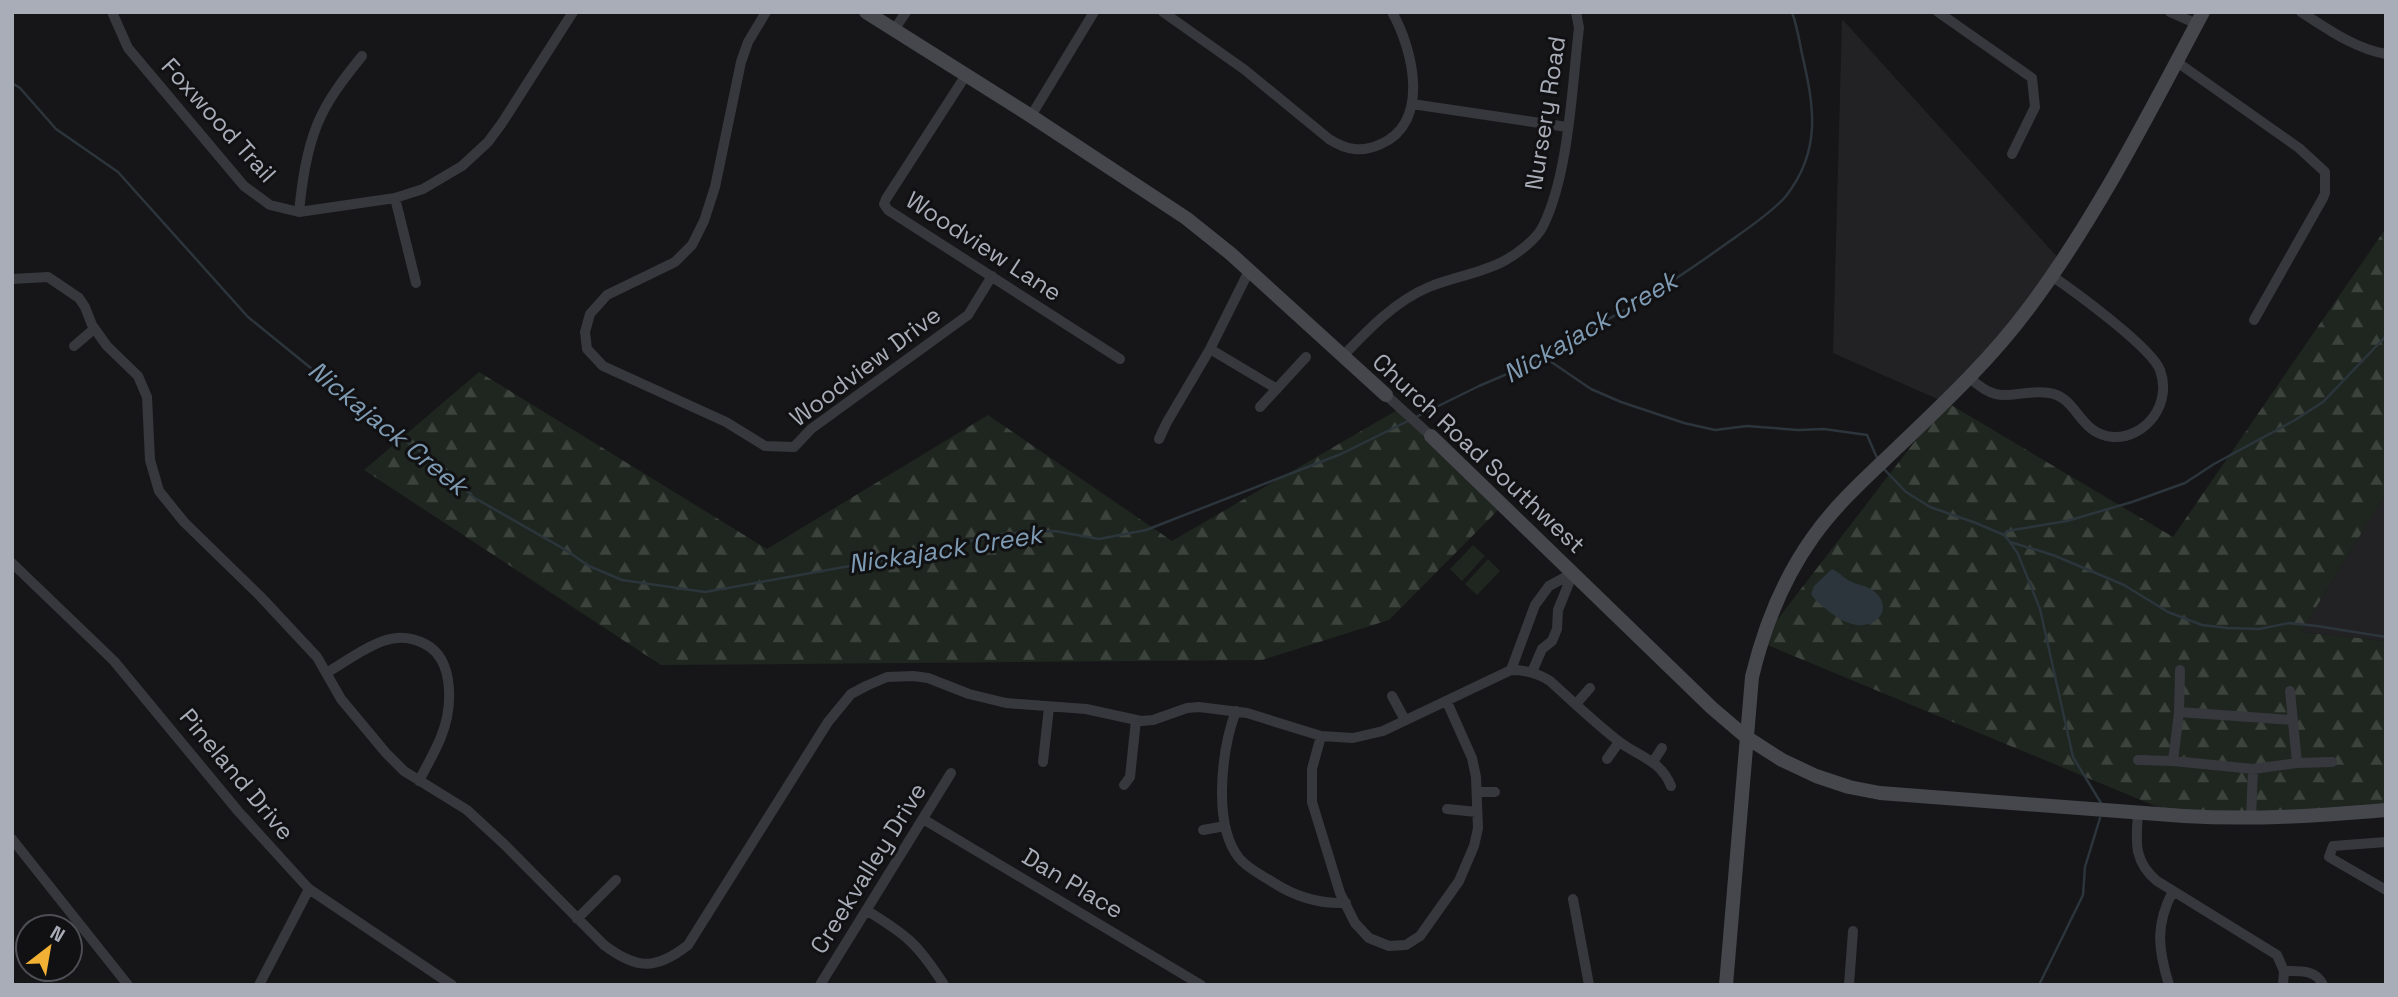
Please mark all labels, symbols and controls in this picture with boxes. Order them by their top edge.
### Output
street label: Nursery Road [1518,34,1572,192]
street label: Foxwood Trail [155,51,283,189]
street label: Woodview Lane [900,184,1068,308]
water label: Nickajack Creek [1497,262,1686,391]
street label: Woodview Drive [783,299,947,433]
street label: Church Road Southwest [1366,346,1592,560]
water label: Nickajack Creek [301,353,477,505]
water label: Nickajack Creek [846,516,1047,581]
street label: Pineland Drive [173,702,301,846]
street label: Creekvalley Drive [803,777,933,959]
street label: Dan Place [1017,841,1129,925]
north arrow [14,913,84,983]
text: N [46,920,69,948]

